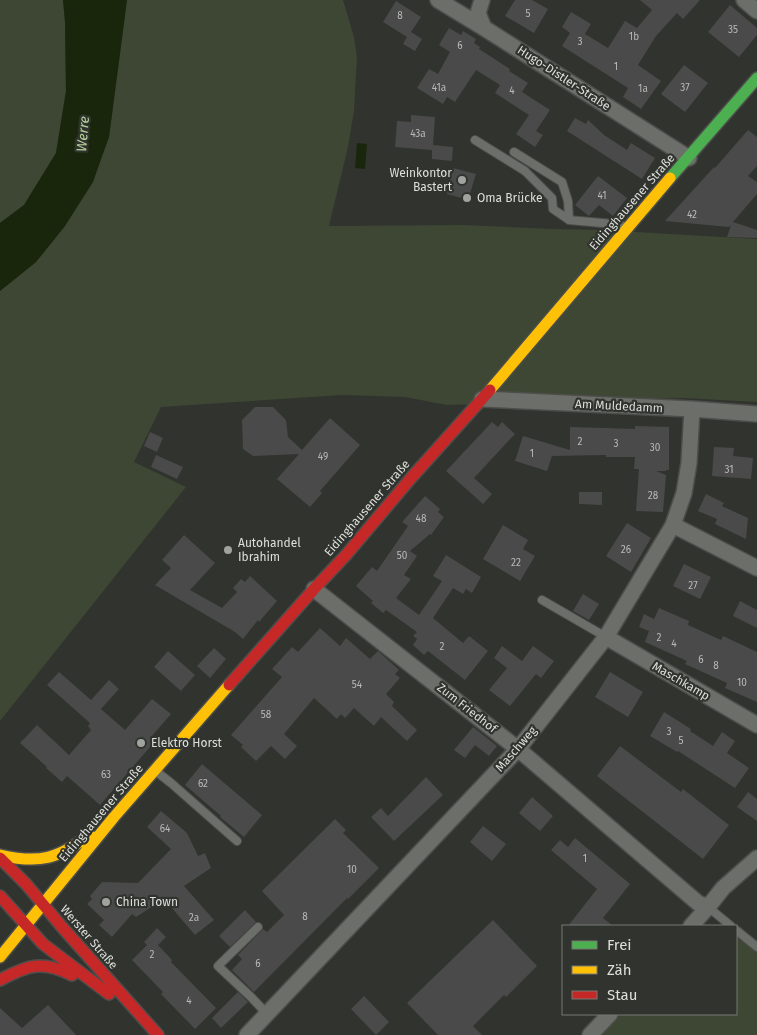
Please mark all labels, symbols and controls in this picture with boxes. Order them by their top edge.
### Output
house number: 5 [525,8,531,20]
house number: 8 [397,10,403,22]
house number: 35 [728,24,738,36]
house number: 1b [629,31,639,43]
house number: 3 [578,36,583,48]
house number: 6 [457,40,463,52]
street label: Hugo-Distler-Straße [515,43,613,113]
house number: 1 [614,61,618,73]
house number: 41a [432,82,446,94]
house number: 37 [680,82,690,94]
house number: 1a [638,83,648,95]
house number: 4 [509,85,515,97]
water label: Werre [73,115,93,153]
house number: 43a [410,128,426,140]
street label: Eidinghausener Straße [586,151,678,253]
place label: Weinkontor Bastert [389,166,453,194]
marker: Weinkontor Bastert [456,174,468,186]
house number: 41 [597,190,607,202]
place label: Oma Brücke [477,191,543,205]
marker: Oma Brücke [461,192,473,204]
house number: 42 [687,209,697,221]
street label: Am Muldedamm [575,397,663,415]
house number: 2 [578,436,583,448]
house number: 3 [614,438,619,450]
house number: 30 [650,442,661,454]
house number: 1 [530,448,534,460]
house number: 49 [318,451,328,463]
street label: Eidinghausener Straße [321,457,413,559]
house number: 31 [724,464,734,476]
house number: 28 [648,490,659,502]
house number: 48 [416,513,427,525]
place label: Autohandel Ibrahim [238,536,301,564]
marker: Autohandel Ibrahim [222,544,234,556]
house number: 26 [621,544,631,556]
house number: 50 [397,550,408,562]
house number: 22 [511,557,521,569]
house number: 27 [688,580,698,592]
house number: 2 [657,632,662,644]
house number: 4 [671,638,677,650]
house number: 2 [440,641,445,653]
house number: 6 [698,654,704,666]
street label: Maschkamp [650,659,712,703]
house number: 8 [713,660,719,672]
house number: 10 [737,677,747,689]
house number: 54 [352,679,363,691]
street label: Zum Friedhof [434,680,500,736]
house number: 58 [261,709,272,721]
street label: Maschweg [493,723,540,775]
house number: 3 [667,726,672,738]
house number: 5 [678,735,684,747]
place label: Elektro Horst [151,736,222,750]
marker: Elektro Horst [135,737,147,749]
street label: Eidinghausener Straße [56,761,146,865]
house number: 63 [101,769,111,781]
house number: 62 [198,778,208,790]
house number: 64 [160,823,171,835]
house number: 1 [583,853,587,865]
house number: 10 [347,864,357,876]
place label: China Town [116,895,178,909]
marker: China Town [100,896,112,908]
street label: Werster Straße [57,902,121,972]
house number: 8 [302,911,308,923]
house number: 2a [189,912,199,924]
legend [562,925,737,1015]
text: Frei [607,936,632,954]
house number: 2 [150,949,155,961]
house number: 6 [255,958,261,970]
text: Zäh [607,961,632,979]
text: Stau [607,986,637,1004]
house number: 4 [186,995,192,1007]

